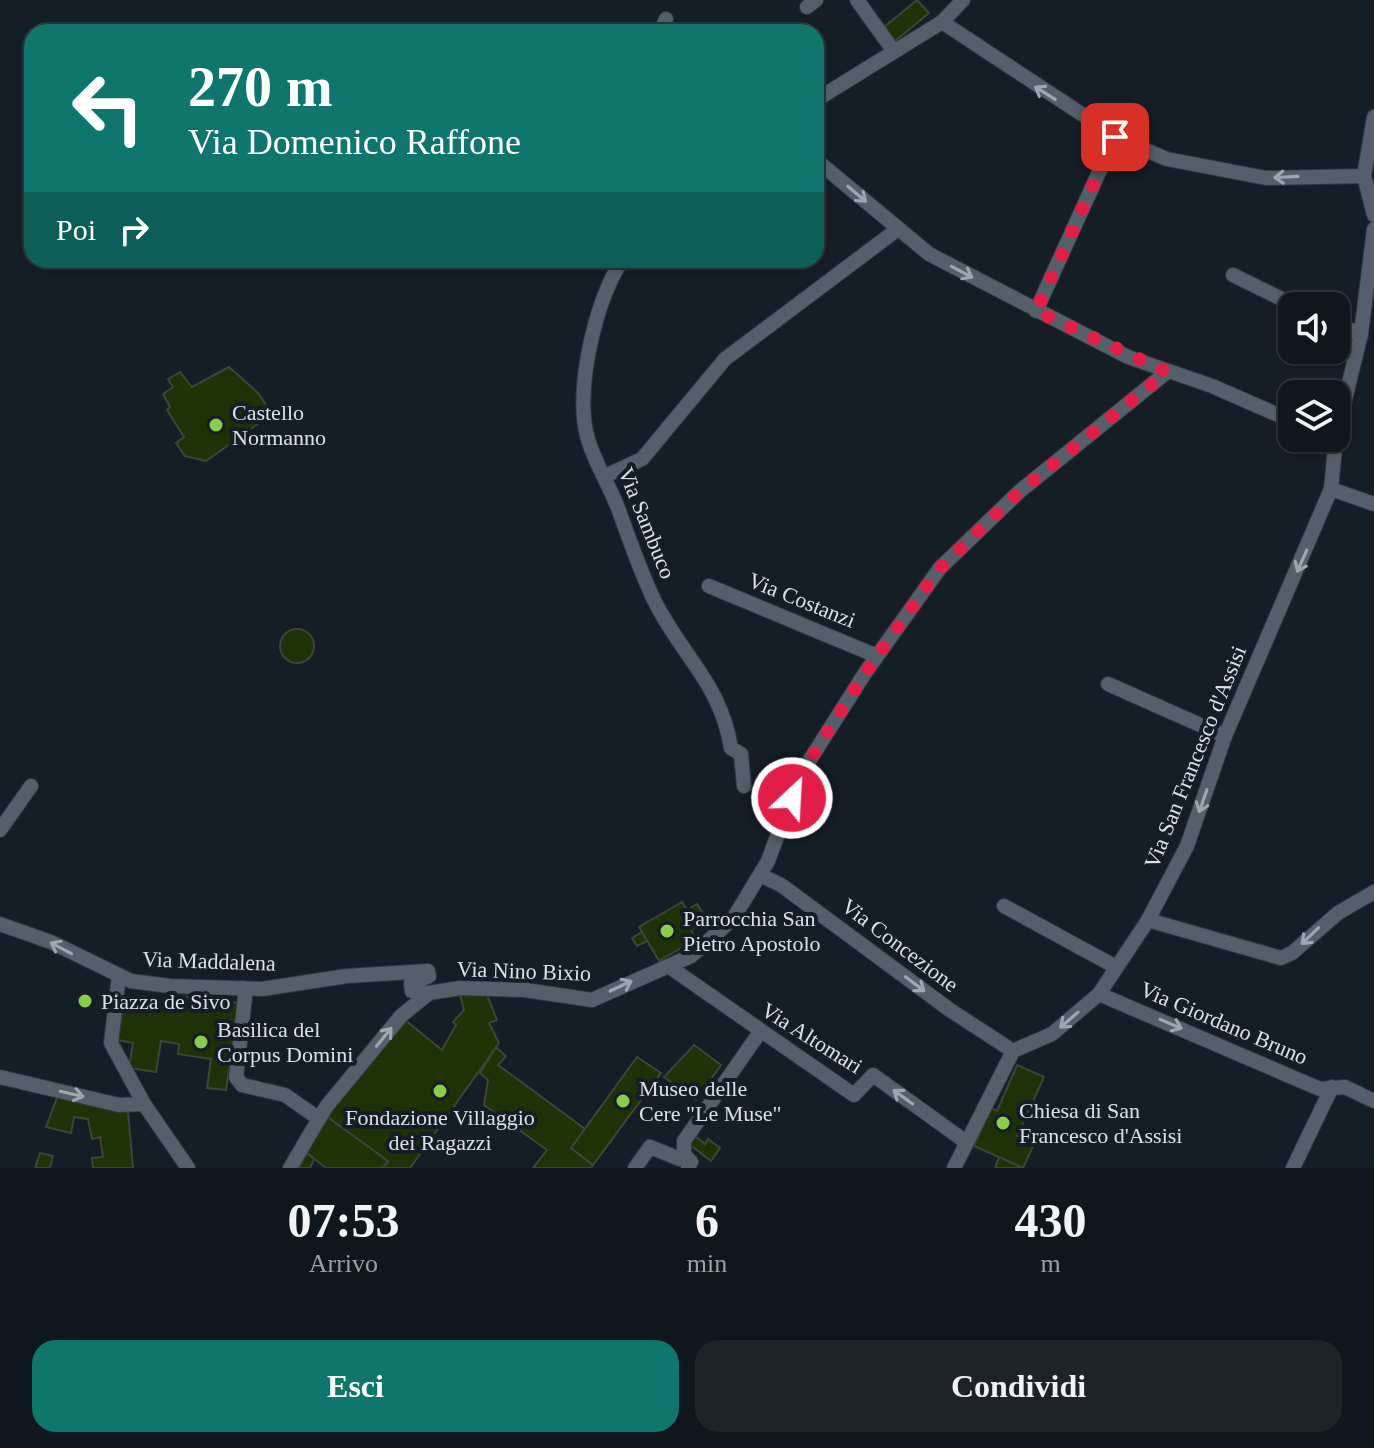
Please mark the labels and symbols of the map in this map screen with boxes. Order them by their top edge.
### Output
one-way arrow [1034,84,1057,100]
pin [1081,103,1149,171]
one-way arrow [1273,170,1300,185]
one-way arrow [846,185,867,203]
one-way arrow [950,265,974,281]
place label: Castello Normanno [232,400,326,450]
marker: Castello Normanno [207,416,225,434]
street label: Via Sambuco [613,464,681,582]
one-way arrow [1294,548,1309,573]
street label: Via Costanzi [745,567,859,633]
street label: Via San Francesco d'Assisi [1139,642,1251,872]
position arrow [750,756,834,840]
one-way arrow [1194,788,1209,813]
street label: Via Concezione [837,893,963,997]
place label: Parrocchia San Pietro Apostolo [683,906,821,956]
marker: Parrocchia San Pietro Apostolo [658,922,676,940]
one-way arrow [1301,926,1320,945]
one-way arrow [49,939,73,955]
street label: Via Maddalena [142,946,276,976]
street label: Via Nino Bixio [456,956,592,986]
one-way arrow [904,975,925,992]
street label: Via Giordano Bruno [1136,976,1312,1070]
one-way arrow [609,978,633,993]
place label: Piazza de Sivo [101,989,231,1014]
marker: Piazza de Sivo [76,992,94,1010]
street label: Via Altomari [757,997,867,1079]
one-way arrow [1059,1011,1079,1029]
place label: Basilica del Corpus Domini [217,1017,353,1067]
one-way arrow [1158,1018,1183,1033]
one-way arrow [375,1027,393,1048]
marker: Basilica del Corpus Domini [192,1033,210,1051]
place label: Museo delle Cere "Le Muse" [639,1076,782,1126]
marker: Fondazione Villaggio dei Ragazzi [431,1082,449,1100]
one-way arrow [59,1087,84,1102]
one-way arrow [893,1089,914,1106]
marker: Museo delle Cere "Le Muse" [614,1092,632,1110]
place label: Chiesa di San Francesco d'Assisi [1019,1098,1182,1148]
place label: Fondazione Villaggio dei Ragazzi [345,1105,535,1155]
marker: Chiesa di San Francesco d'Assisi [994,1114,1012,1132]

